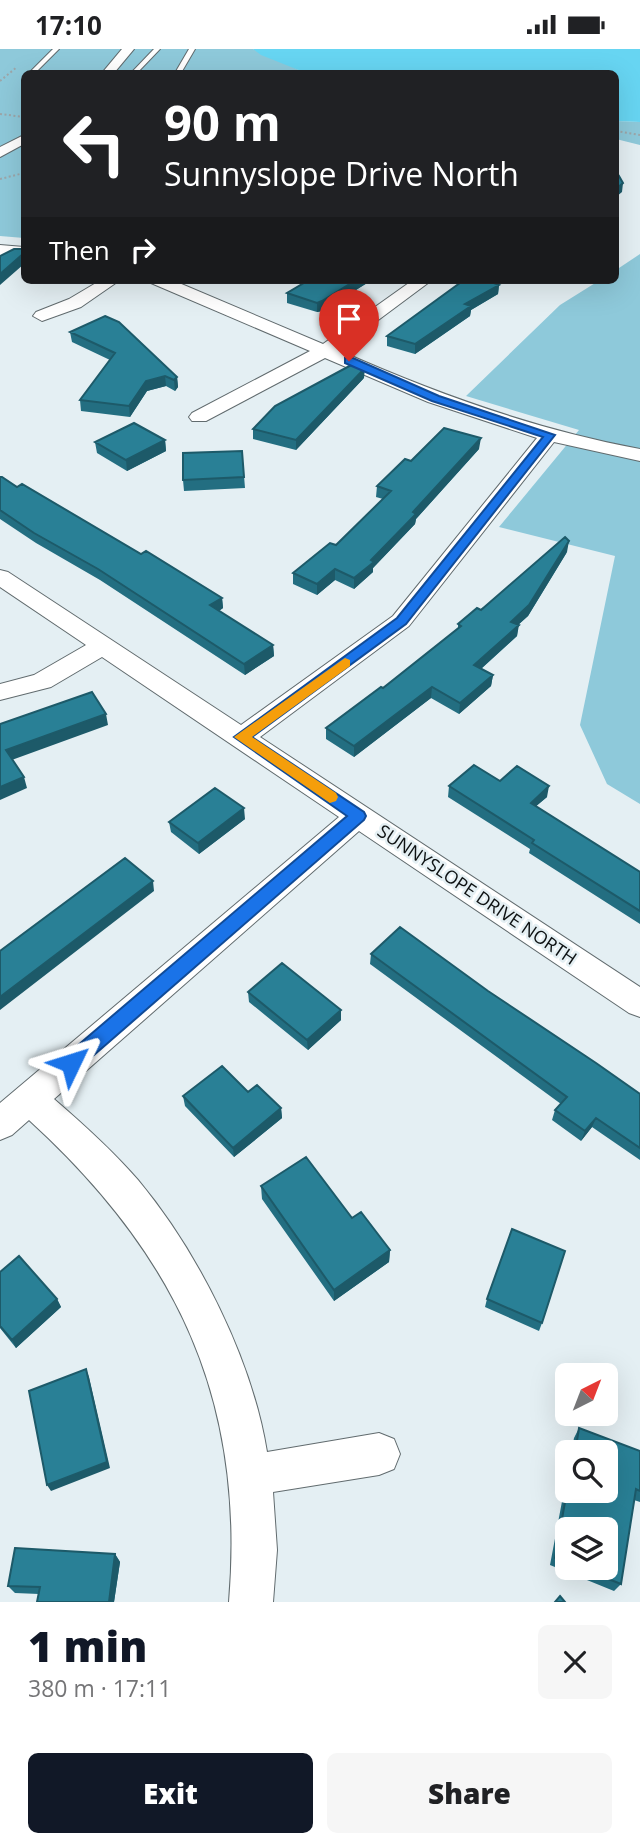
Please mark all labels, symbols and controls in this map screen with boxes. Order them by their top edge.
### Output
text: 17:10 [35,7,102,43]
text: 90 m [164,89,281,155]
icon: left [49,98,140,189]
text: Sunnyslope Drive North [164,152,519,195]
icon: right [124,231,162,269]
text: Then [49,232,110,268]
pin [319,289,379,361]
icon: arrive [330,300,368,338]
street label: SUNNYSLOPE DRIVE NORTH [373,818,582,970]
position arrow [34,1026,108,1100]
north arrow [555,1363,618,1426]
map controls [555,1363,618,1580]
button: search [555,1440,618,1503]
button: layers [555,1517,618,1580]
text: 1 min [28,1617,147,1674]
button: close [538,1625,612,1699]
text: 380 m · 17:11 [28,1672,171,1704]
button: Exit [28,1753,313,1833]
button: Share [327,1753,612,1833]

